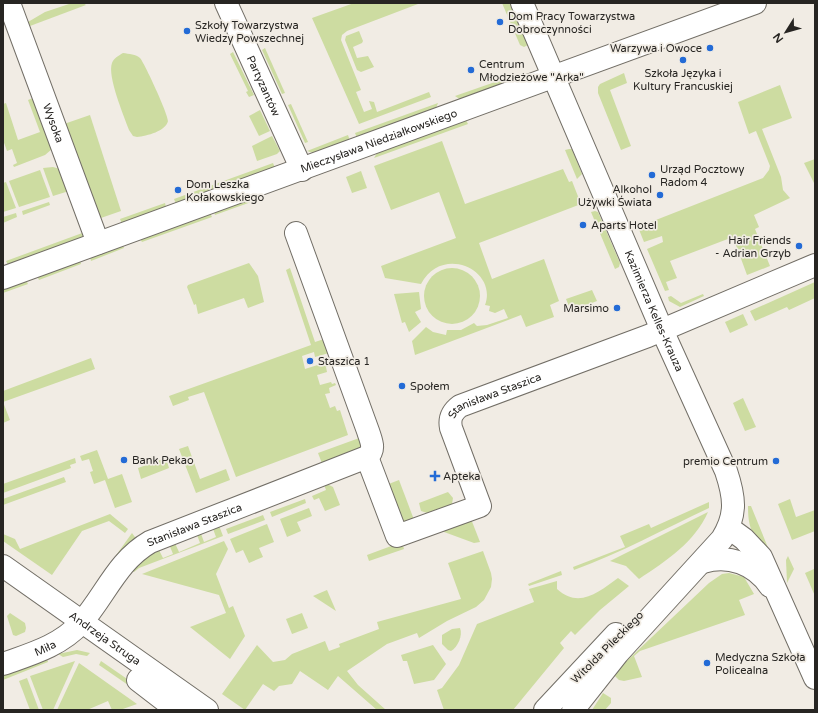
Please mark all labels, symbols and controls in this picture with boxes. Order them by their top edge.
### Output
place label: Dom Pracy Towarzystwa Dobroczynności [508,10,635,36]
north arrow [766,12,806,52]
marker: Dom Pracy Towarzystwa Dobroczynności [495,17,505,27]
place label: Szkoły Towarzystwa Wiedzy Powszechnej [195,19,304,45]
marker: Szkoły Towarzystwa Wiedzy Powszechnej [182,26,192,36]
text: N [771,30,786,45]
place label: Warzywa i Owoce [610,42,702,55]
marker: Warzywa i Owoce [705,43,715,53]
street label: Partyzantów [244,54,283,119]
marker: Szkoła Języka i Kultury Francuskiej [678,55,688,65]
place label: Centrum Młodzieżowe "Arka" [479,58,584,84]
marker: Centrum Młodzieżowe "Arka" [466,65,476,75]
place label: Szkoła Języka i Kultury Francuskiej [633,67,733,93]
street label: Wysoka [40,102,66,145]
street label: Mieczysława Niedziałkowskiego [299,106,459,176]
place label: Urząd Pocztowy Radom 4 [660,163,744,189]
marker: Urząd Pocztowy Radom 4 [647,170,657,180]
place label: Dom Leszka Kołakowskiego [186,178,264,204]
place label: Alkohol Używki Świata [578,183,652,209]
marker: Dom Leszka Kołakowskiego [173,185,183,195]
marker: Alkohol Używki Świata [655,190,665,200]
place label: Aparts Hotel [591,219,657,232]
marker: Aparts Hotel [578,220,588,230]
place label: Hair Friends - Adrian Grzyb [715,234,791,260]
marker: Hair Friends - Adrian Grzyb [794,241,804,251]
street label: Kazimierza Kelles-Krauza [622,248,686,374]
place label: Marsimo [563,302,609,315]
marker: Marsimo [612,303,622,313]
place label: Staszica 1 [318,355,370,368]
marker: Staszica 1 [305,356,315,366]
street label: Stanisława Staszica [445,370,543,421]
place label: Społem [410,380,450,393]
marker: Społem [397,381,407,391]
place label: Bank Pekao [132,454,194,467]
marker: Bank Pekao [119,455,129,465]
place label: premio Centrum [683,455,768,468]
marker: premio Centrum [771,456,781,466]
place label: Apteka [443,470,480,483]
marker: Apteka [430,471,440,481]
street label: Stanisława Staszica [145,501,244,550]
street label: Witolda Pileckiego [569,608,646,686]
street label: Andrzeja Struga [67,609,143,668]
street label: Miła [33,638,58,659]
place label: Medyczna Szkoła Policealna [715,651,805,677]
marker: Medyczna Szkoła Policealna [702,658,712,668]

